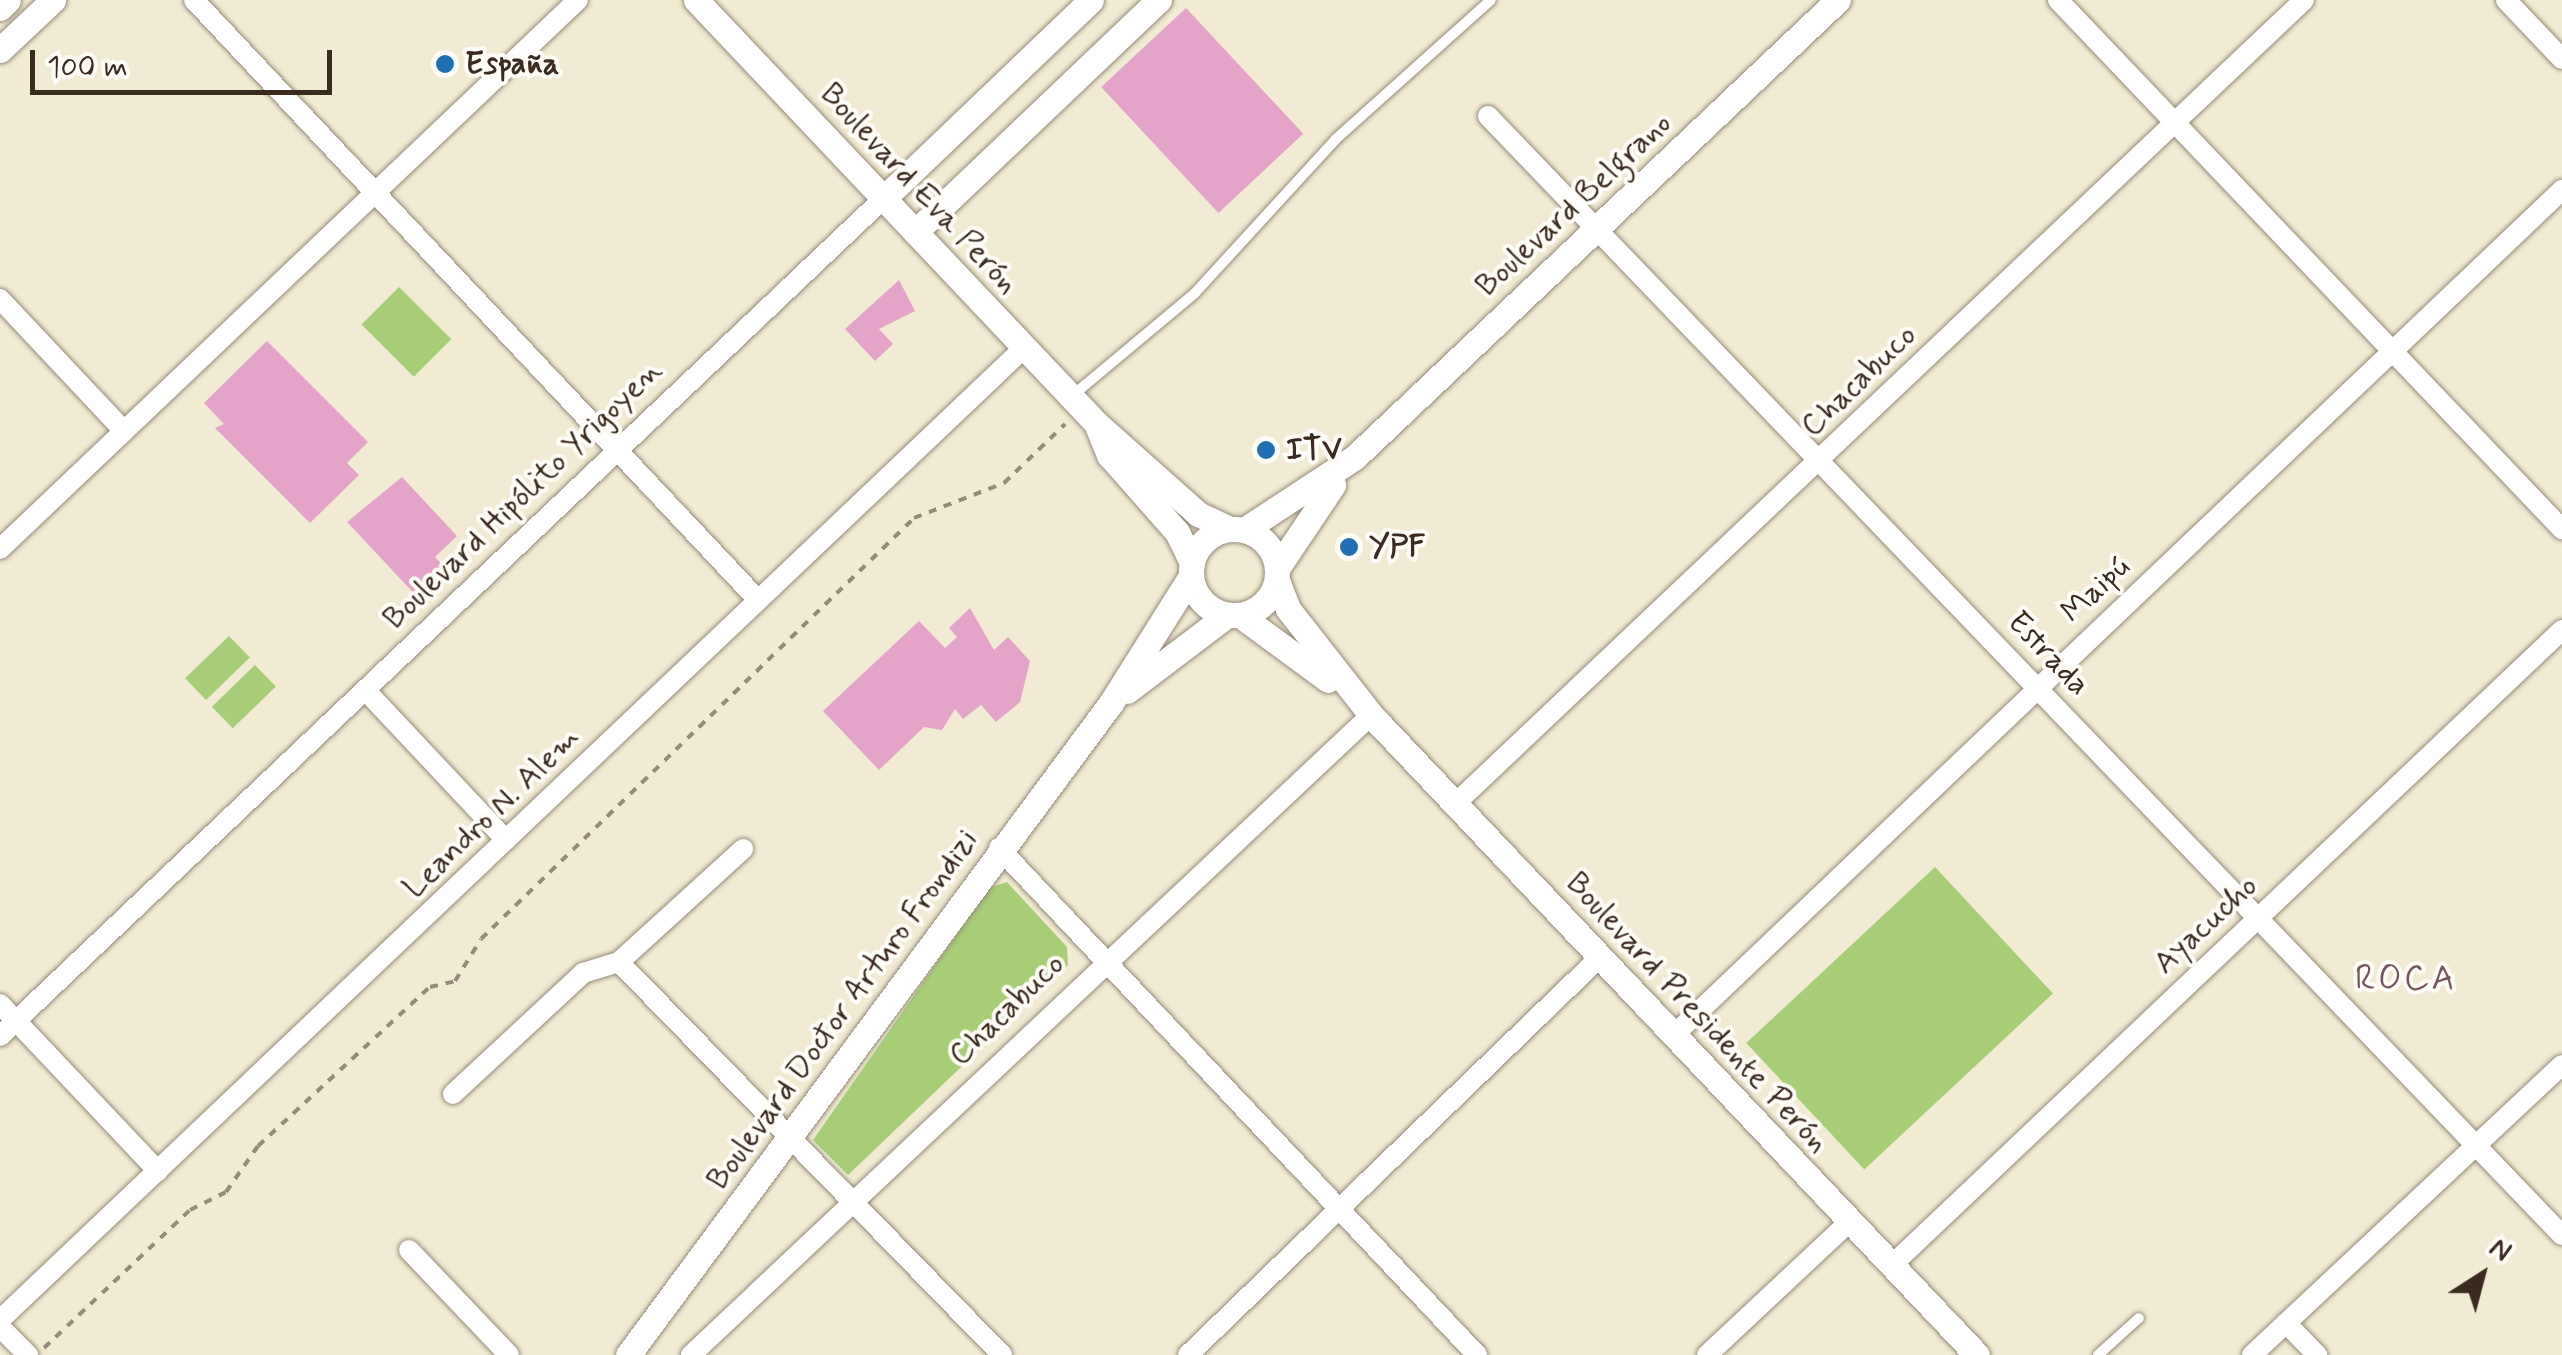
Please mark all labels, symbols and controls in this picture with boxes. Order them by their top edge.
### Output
scale bar [35,30,338,92]
place label: España [465,45,559,83]
text: 100 m [47,48,128,87]
marker: España [434,53,456,75]
street label: Boulevard Eva Perón [813,78,1025,300]
street label: Boulevard Belgrano [1468,105,1680,305]
street label: Chacabuco [1793,317,1925,445]
street label: Boulevard Hipólito Yrigoyen [377,353,669,637]
place label: ITV [1286,431,1342,469]
marker: ITV [1255,439,1277,461]
place label: YPF [1369,528,1426,566]
marker: YPF [1338,536,1360,558]
street label: Maipú [2053,549,2139,631]
street label: Estrada [1999,604,2097,704]
street label: Leandro N. Alem [396,719,588,907]
street label: Boulevard Doctor Arturo Frondizi [699,822,987,1198]
street label: Boulevard Presidente Perón [1559,867,1835,1159]
street label: Ayacucho [2146,867,2266,983]
street label: Chacabuco [941,946,1073,1074]
district label: ROCA [2358,958,2454,1000]
north arrow [2432,1225,2532,1325]
text: N [2482,1230,2518,1271]

